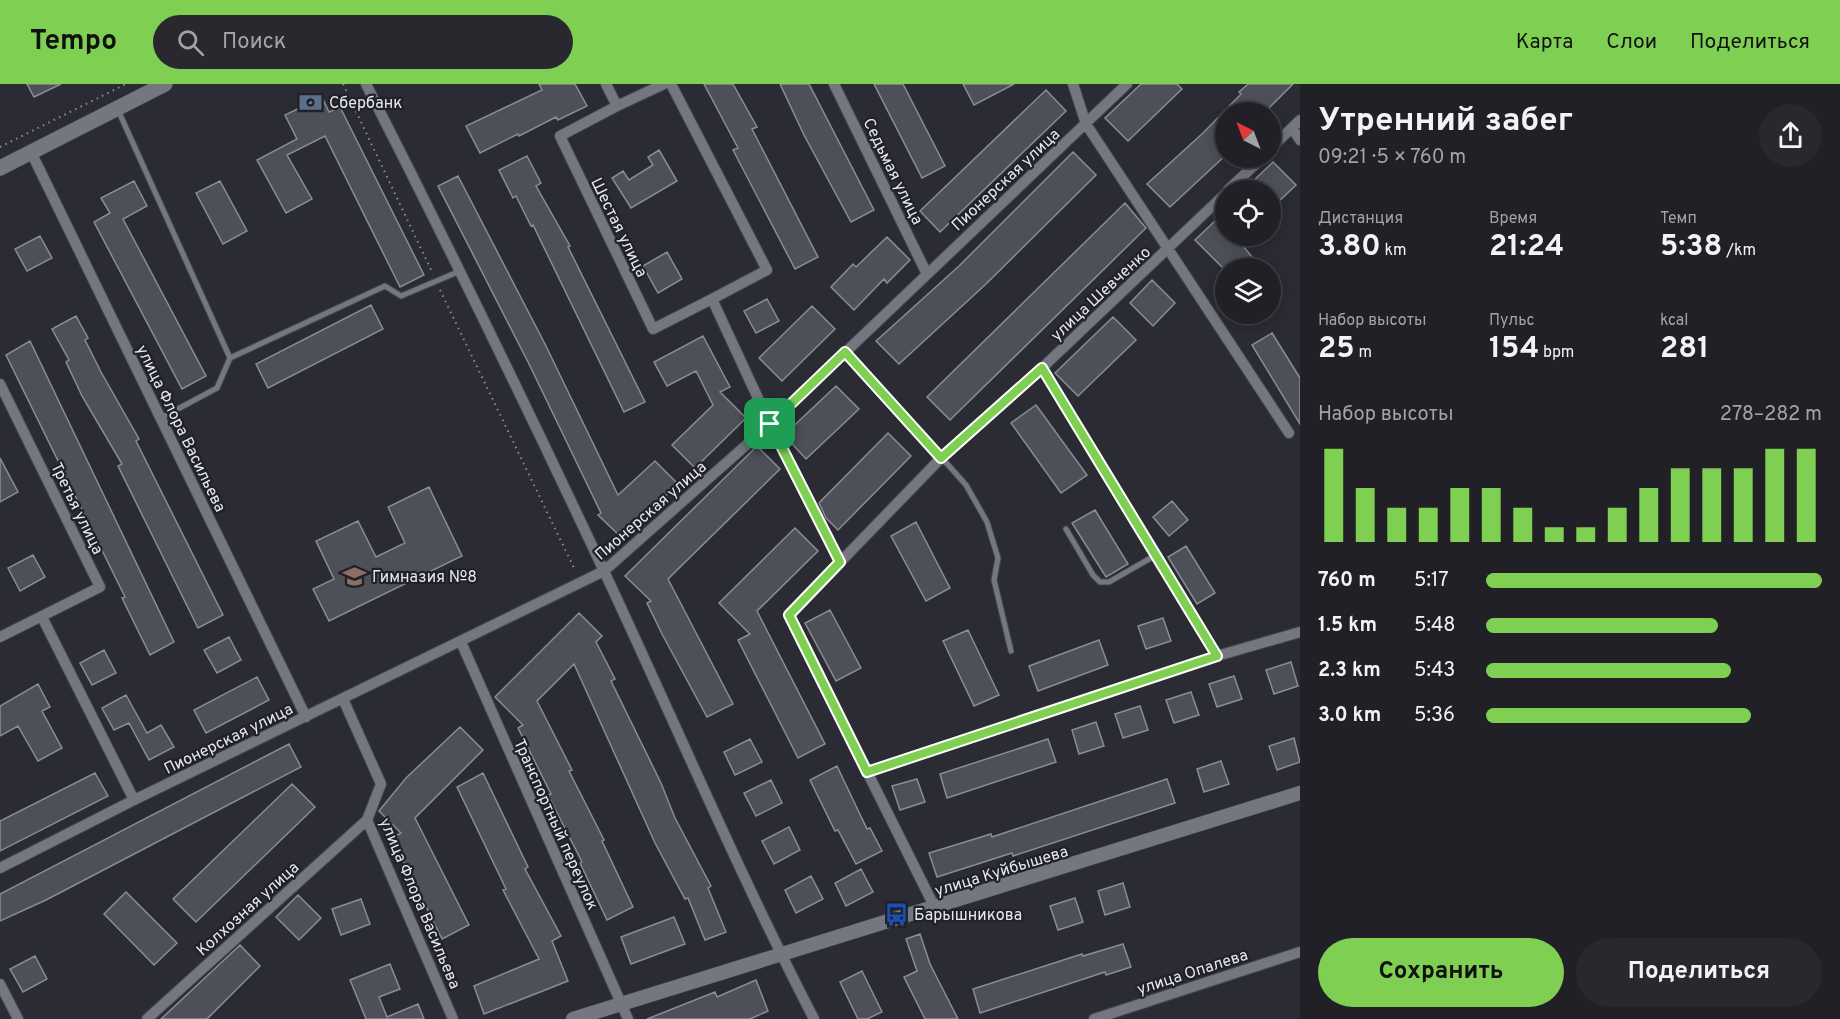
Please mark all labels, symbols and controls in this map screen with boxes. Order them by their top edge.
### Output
search box [153,15,573,69]
text: Tempo [30,24,117,60]
icon: search [174,26,207,59]
text: Поиск [222,29,286,56]
text: Карта [1516,29,1573,56]
text: Слои [1606,29,1657,56]
text: Поделиться [1690,29,1810,56]
bank icon: Сбербанк [298,89,324,115]
place label: Сбербанк [329,94,402,114]
text: Утренний забег [1318,101,1573,143]
north arrow [1215,102,1281,168]
map controls [1215,102,1281,324]
button: share [1759,104,1822,167]
street label: Седьмая улица [858,115,927,229]
street label: Пионерская улица [948,125,1065,236]
text: 09:21 · 5 × 760 m [1318,145,1466,171]
street label: Шестая улица [585,175,651,281]
button: locate [1215,180,1281,246]
text: Дистанция [1318,209,1403,229]
text: Время [1489,209,1537,229]
text: Темп [1660,209,1697,229]
text: 3.80 [1318,229,1381,266]
text: 21:24 [1489,229,1564,266]
text: 5:38 [1660,229,1722,266]
text: km [1381,241,1407,261]
text: /km [1722,241,1756,261]
street label: улица Шевченко [1047,243,1156,346]
button: layers [1215,258,1281,324]
text: Набор высоты [1318,311,1426,331]
text: Пульс [1489,311,1535,331]
text: kcal [1660,311,1688,331]
text: 25 [1318,331,1355,368]
text: 154 [1489,331,1539,368]
text: 281 [1660,331,1709,368]
street label: улица Флора Васильева [131,342,229,516]
text: m [1355,343,1372,363]
text: bpm [1539,343,1574,363]
pin [744,398,795,449]
text: Набор высоты [1318,402,1454,428]
text: 278–282 m [1720,402,1822,428]
icon: arrive [753,407,786,440]
street label: Пионерская улица [591,458,711,565]
street label: Третья улица [45,460,107,558]
school or university icon: Гимназия №8 [341,563,367,589]
place label: Гимназия №8 [372,568,477,588]
text: 760 m [1318,568,1376,594]
text: 5:17 [1414,568,1449,594]
text: 1.5 km [1318,613,1377,639]
text: 5:48 [1414,613,1456,639]
text: 2.3 km [1318,658,1381,684]
text: 5:43 [1414,658,1455,684]
street label: Пионерская улица [161,700,297,780]
text: 3.0 km [1318,703,1381,729]
text: 5:36 [1414,703,1455,729]
street label: Транспортный переулок [508,736,602,914]
street label: улица Флора Васильева [374,815,464,992]
street label: улица Куйбышева [932,842,1071,902]
street label: Колхозная улица [193,858,304,961]
bus stop icon: Барышникова [883,901,909,927]
place label: Барышникова [914,906,1022,926]
button: Сохранить [1318,938,1564,1007]
button: Поделиться [1576,938,1822,1007]
street label: улица Опалева [1135,946,1251,1000]

